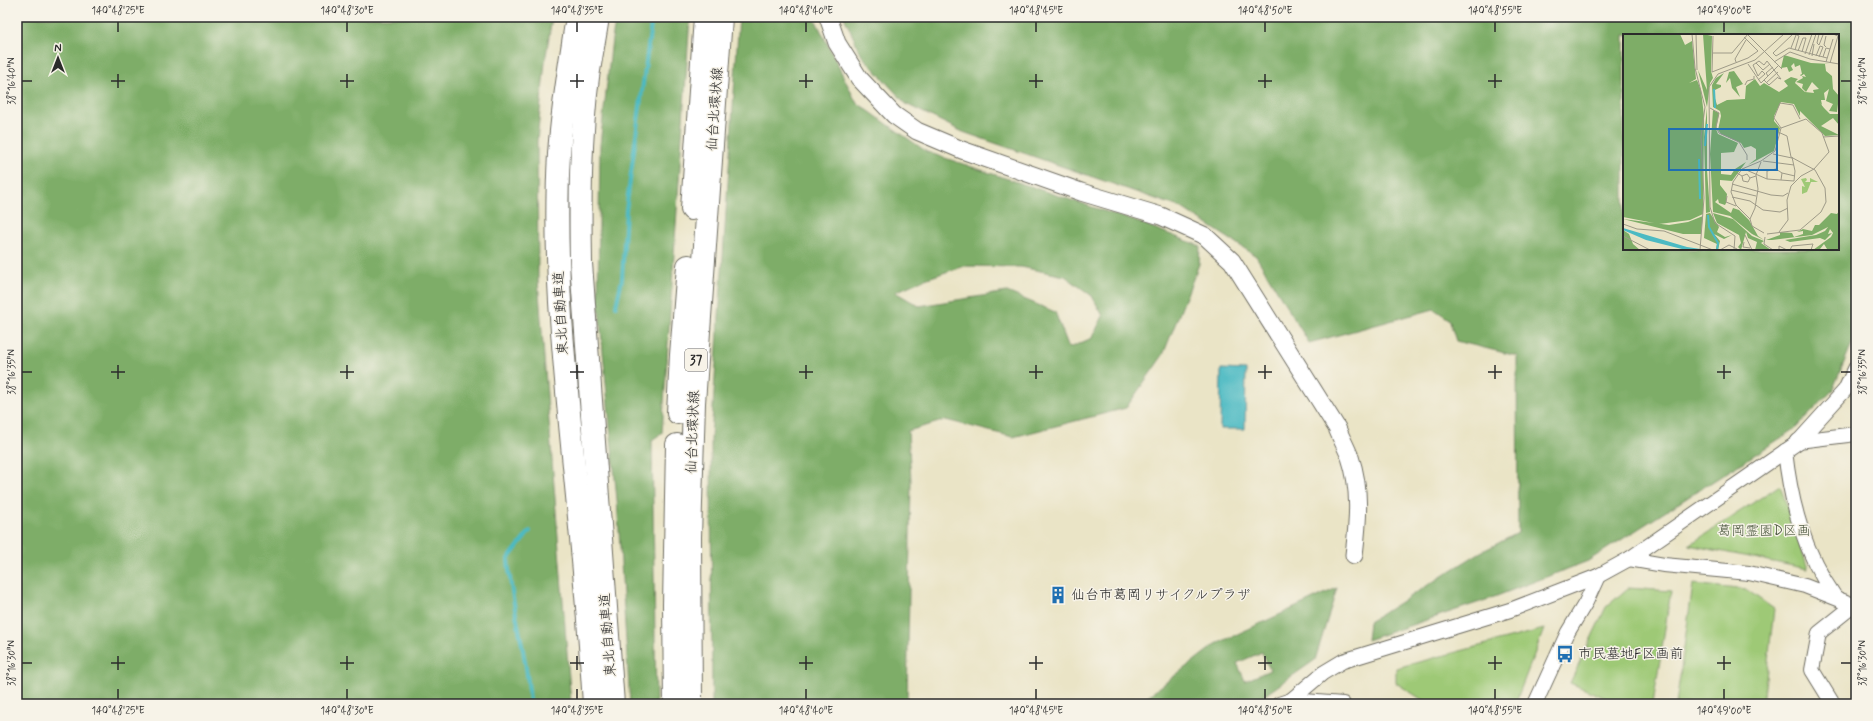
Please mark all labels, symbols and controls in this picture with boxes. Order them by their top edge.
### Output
text: 140°48'25"E [91,4,145,18]
text: 140°48'30"E [320,4,374,18]
text: 140°48'35"E [551,4,603,18]
text: 140°48'40"E [779,4,833,18]
text: 140°48'45"E [1009,4,1063,18]
text: 140°48'50"E [1238,4,1292,18]
text: 140°48'55"E [1468,4,1522,18]
text: 140°49'00"E [1697,4,1751,18]
inset map [1623,34,1839,250]
north arrow [38,38,78,78]
text: N [54,42,62,56]
text: 38°16'40"N [5,57,19,105]
text: 38°16'40"N [1856,57,1870,105]
street label: 仙台北環状線 [703,66,727,152]
street label: 東北自動車道 [550,271,572,355]
text: 38°16'35"N [5,349,19,395]
road number: 37 [685,349,707,371]
text: 38°16'35"N [1856,349,1870,395]
street label: 仙台北環状線 [683,390,703,474]
park label: 葛岡霊園D区画 [1717,522,1811,540]
building icon: 仙台市葛岡リサイクルプラザ [1048,585,1068,605]
place label: 仙台市葛岡リサイクルプラザ [1071,586,1251,604]
street label: 東北自動車道 [596,592,620,678]
text: 38°16'30"N [5,640,19,686]
text: 38°16'30"N [1856,640,1870,686]
bus stop icon: 市民墓地F区画前 [1555,644,1575,664]
place label: 市民墓地F区画前 [1578,645,1683,663]
text: 140°48'25"E [91,704,145,718]
text: 140°48'30"E [320,704,374,718]
text: 140°48'35"E [551,704,603,718]
text: 140°48'40"E [779,704,833,718]
text: 140°48'45"E [1009,704,1063,718]
text: 140°48'50"E [1238,704,1292,718]
text: 140°48'55"E [1468,704,1522,718]
text: 140°49'00"E [1697,704,1751,718]

